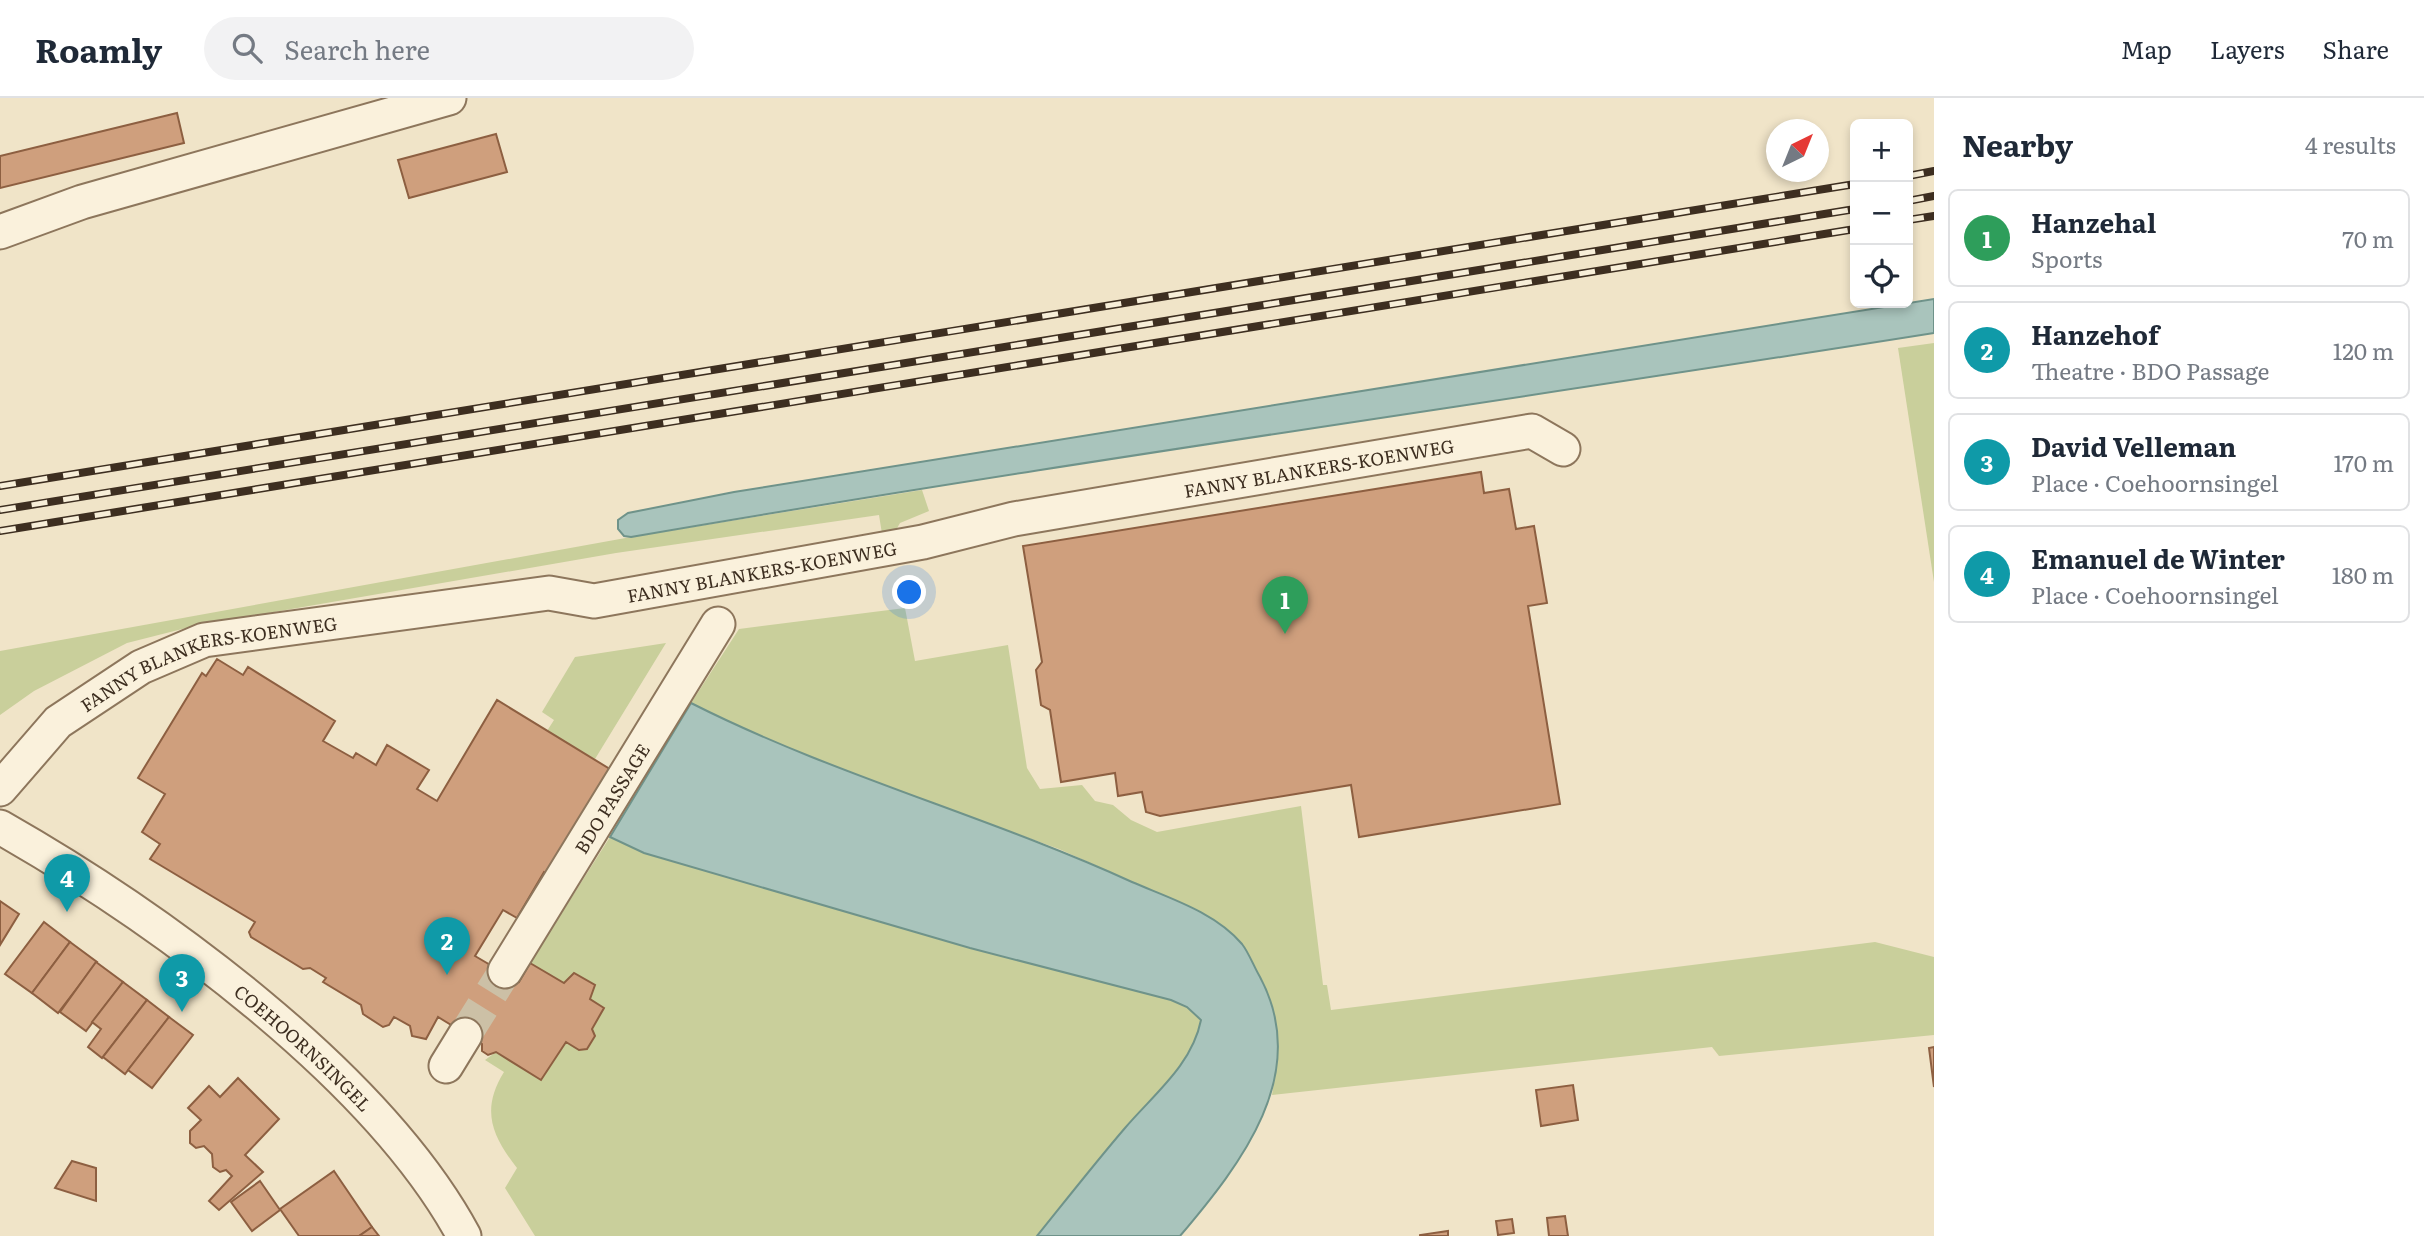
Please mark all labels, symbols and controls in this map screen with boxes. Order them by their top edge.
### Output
search box [204,17,694,80]
text: Roamly [35,24,162,73]
icon: search [228,29,266,67]
text: Search here [284,29,430,68]
text: Map [2121,31,2172,66]
text: Layers [2210,31,2284,66]
text: Share [2322,31,2389,66]
north arrow [1766,119,1829,182]
map controls [1850,119,1913,308]
button: + [1850,119,1913,182]
text: Nearby [1962,122,2073,166]
text: 4 results [2305,127,2396,161]
button: − [1850,182,1913,245]
text: Hanzehal [2031,202,2156,241]
text: 1 [1982,221,1992,255]
text: 70 m [2342,221,2394,255]
text: Sports [2031,241,2102,275]
button: locate [1850,245,1913,308]
text: Hanzehof [2031,314,2159,353]
text: 2 [1981,333,1993,367]
text: 120 m [2333,333,2394,367]
text: Theatre · BDO Passage [2031,353,2270,387]
text: David Velleman [2031,426,2236,465]
street label: FANNY BLANKERS-KOENWEG [1182,431,1456,503]
text: 3 [1981,445,1993,479]
text: 170 m [2333,445,2394,479]
text: Place · Coehoornsingel [2031,465,2279,499]
street label: FANNY BLANKERS-KOENWEG [625,533,899,608]
text: Emanuel de Winter [2031,538,2285,577]
text: 4 [1980,557,1994,591]
text: 180 m [2332,557,2394,591]
your location [892,575,926,609]
pin: 1 [1262,576,1308,634]
text: Place · Coehoornsingel [2031,577,2279,611]
street label: FANNY BLANKERS-KOENWEG [74,609,339,717]
street label: BDO PASSAGE [567,738,655,858]
pin: 4 [44,854,90,912]
pin: 2 [424,917,470,975]
pin: 3 [159,954,205,1012]
street label: COEHOORNSINGEL [229,977,378,1117]

